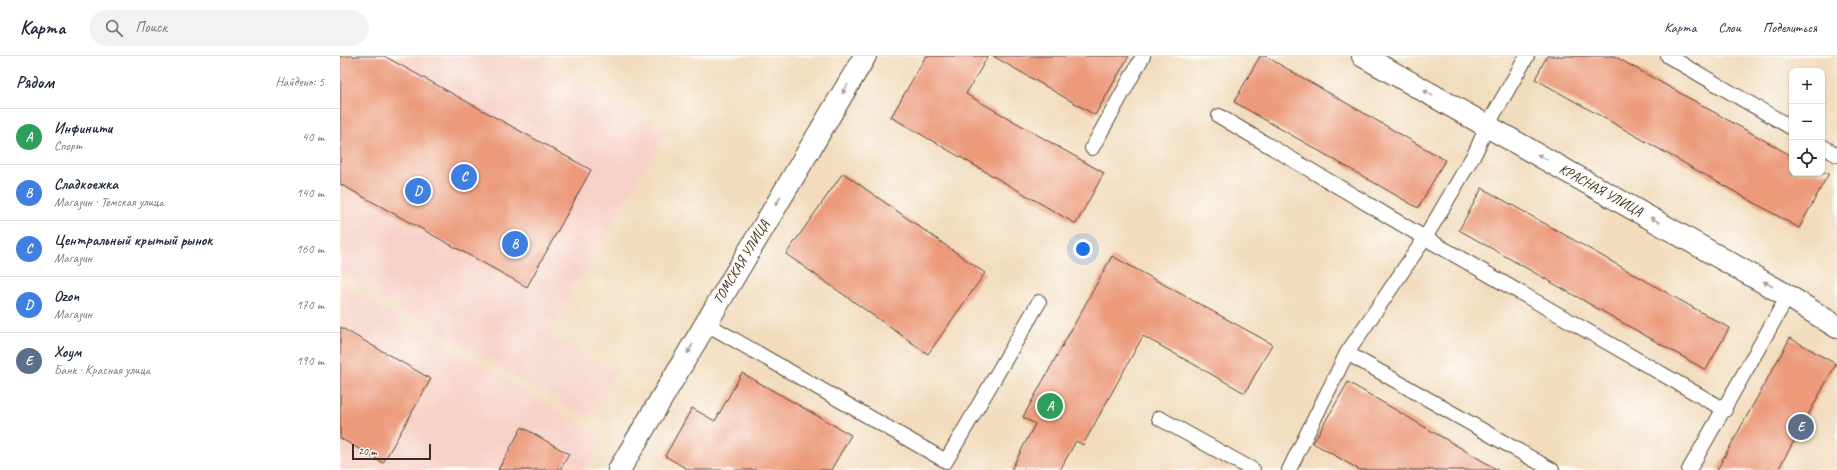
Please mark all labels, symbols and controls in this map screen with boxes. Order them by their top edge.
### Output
search box [89,10,369,46]
text: Карта [20,16,65,40]
icon: search [103,17,125,39]
text: Поиск [135,18,167,37]
text: Карта [1664,19,1696,36]
text: Слои [1718,19,1741,36]
text: Поделиться [1763,19,1817,36]
map controls [1789,68,1825,176]
button: + [1789,68,1825,104]
text: Рядом [16,72,54,93]
text: Найдено: 5 [276,74,324,90]
one-way arrow [841,84,849,94]
one-way arrow [1422,90,1434,96]
button: − [1789,104,1825,140]
text: Инфинити [54,119,112,138]
text: A [26,129,32,145]
text: 40 m [302,129,324,145]
text: Спорт [54,138,82,154]
button: locate [1789,140,1825,176]
one-way arrow [1536,153,1547,160]
street label: КРАСНАЯ УЛИЦА [1556,160,1647,220]
pin: C [451,162,477,192]
text: Сладкоежка [54,175,118,194]
pin: D [405,176,431,206]
text: B [26,185,32,201]
text: 140 m [296,185,324,201]
text: Магазин · Томская улица [54,194,164,210]
one-way arrow [774,196,782,206]
street label: ТОМСКАЯ УЛИЦА [709,216,773,307]
one-way arrow [1649,217,1661,224]
pin: B [502,229,528,259]
text: Центральный крытый рынок [54,231,212,250]
your location [1073,239,1093,259]
text: C [26,241,32,257]
text: 160 m [296,241,324,257]
text: Магазин [54,250,92,266]
one-way arrow [1762,281,1774,288]
text: Ozon [54,287,79,306]
text: D [25,297,33,313]
text: 170 m [296,297,324,313]
text: Магазин [54,306,92,322]
text: Хоум [54,343,81,362]
one-way arrow [686,343,693,354]
text: E [26,353,32,369]
text: 190 m [296,353,324,369]
text: Банк · Красная улица [54,362,150,378]
pin: A [1037,391,1063,421]
pin: E [1788,412,1814,442]
scale bar [352,442,431,461]
text: 20 m [358,444,377,458]

